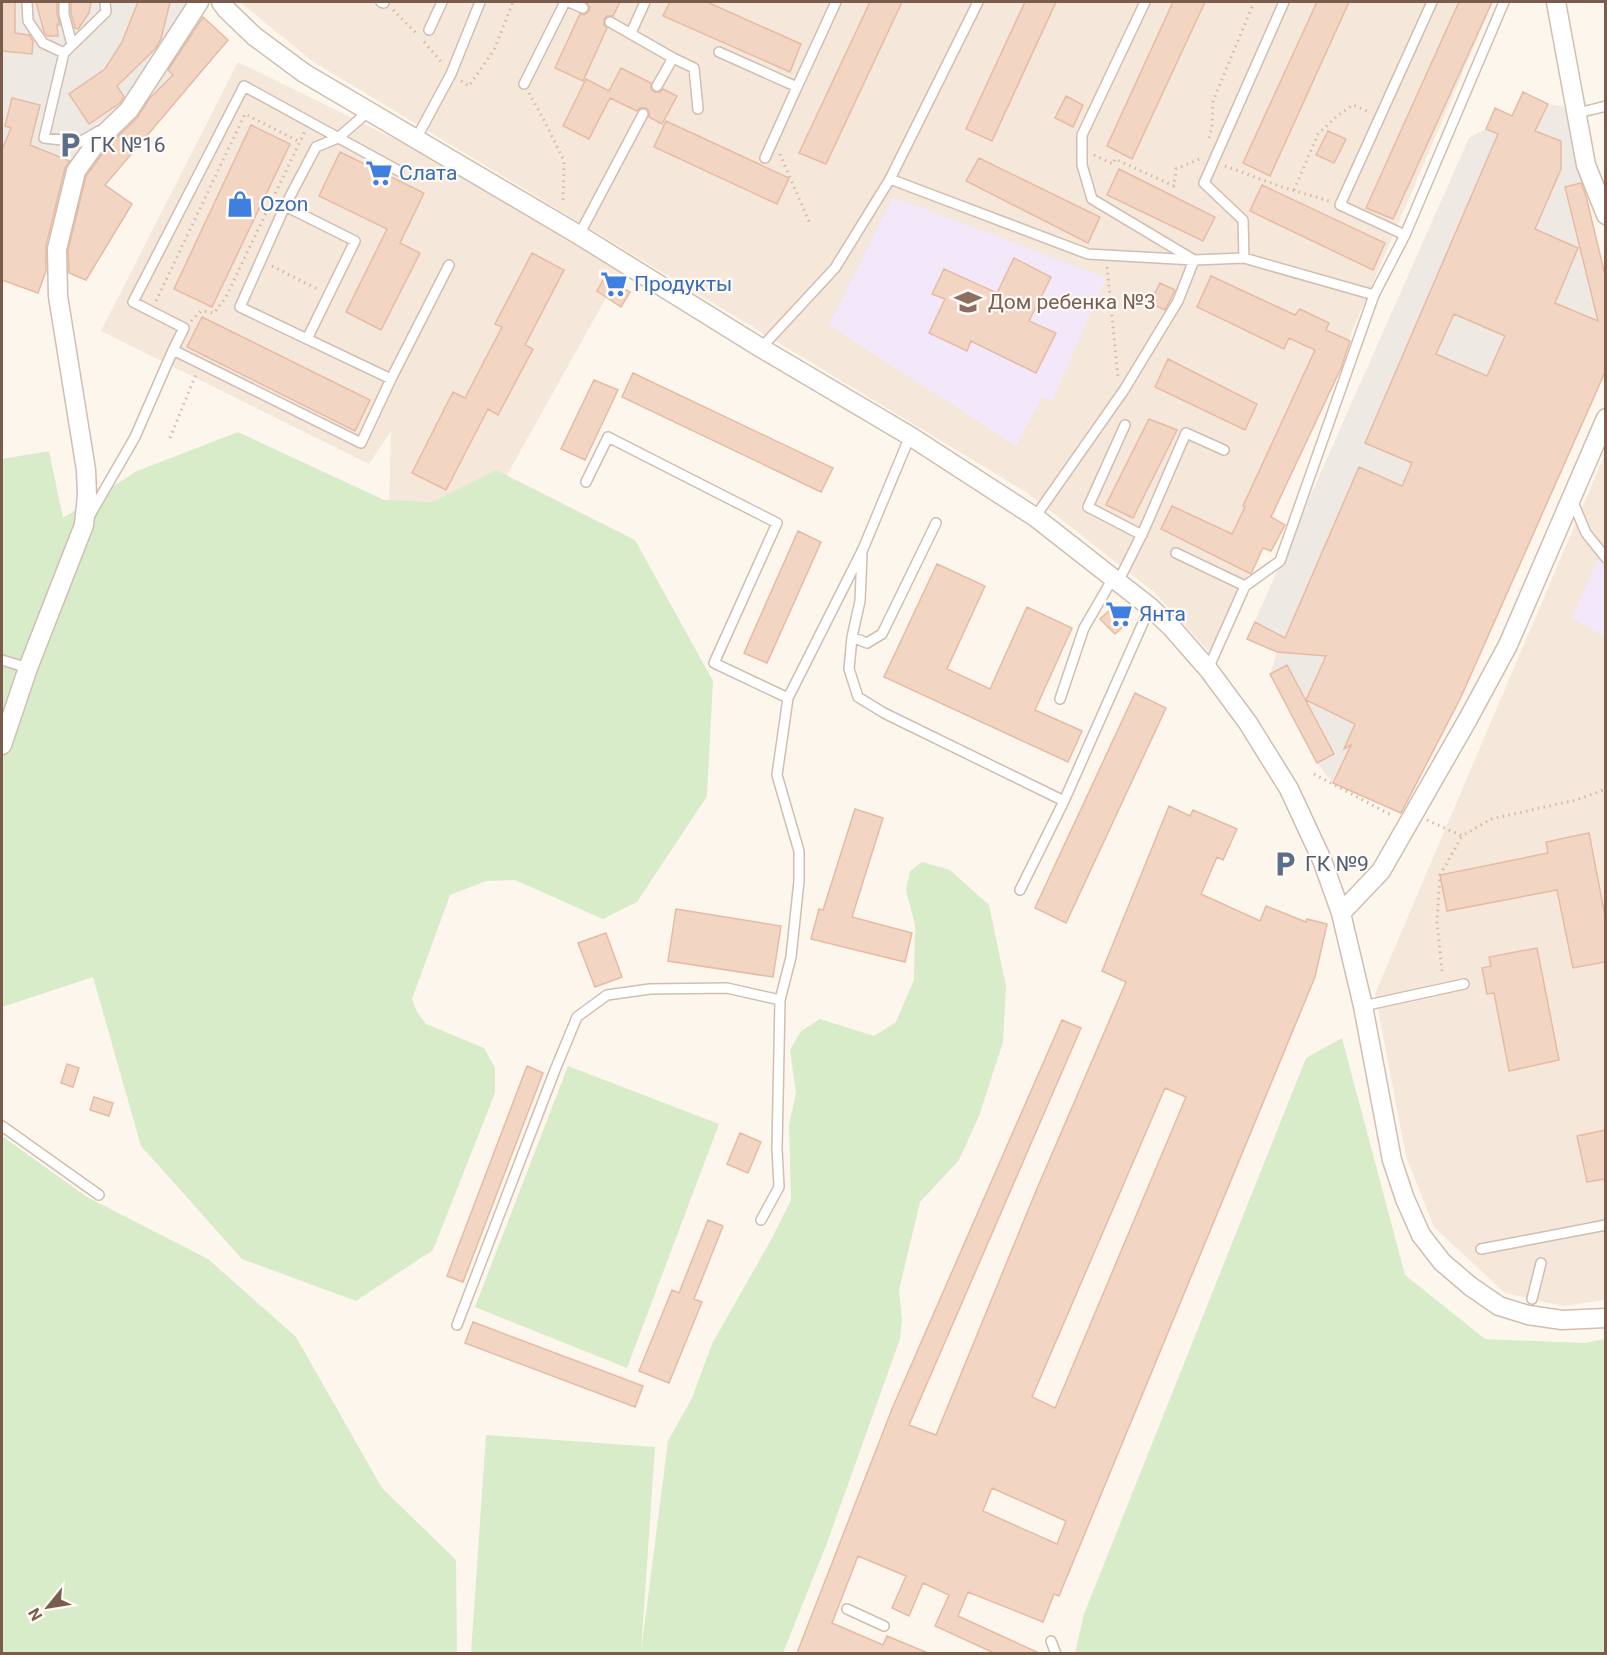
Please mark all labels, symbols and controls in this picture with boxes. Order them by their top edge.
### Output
parking icon: ГК №16 [55,130,85,160]
place label: ГК №16 [90,133,166,157]
supermarket icon: Слата [364,158,394,188]
place label: Слата [399,161,457,185]
shop icon: Ozon [225,189,255,219]
place label: Ozon [260,192,308,216]
supermarket icon: Продукты [599,269,629,299]
place label: Продукты [634,272,732,296]
school or university icon: Дом ребенка №3 [953,287,983,317]
place label: Дом ребенка №3 [988,290,1156,314]
supermarket icon: Янта [1104,599,1134,629]
place label: Янта [1139,602,1186,626]
parking icon: ГК №9 [1270,849,1300,879]
place label: ГК №9 [1305,852,1369,876]
north arrow [18,1577,78,1637]
text: N [24,1605,46,1624]

